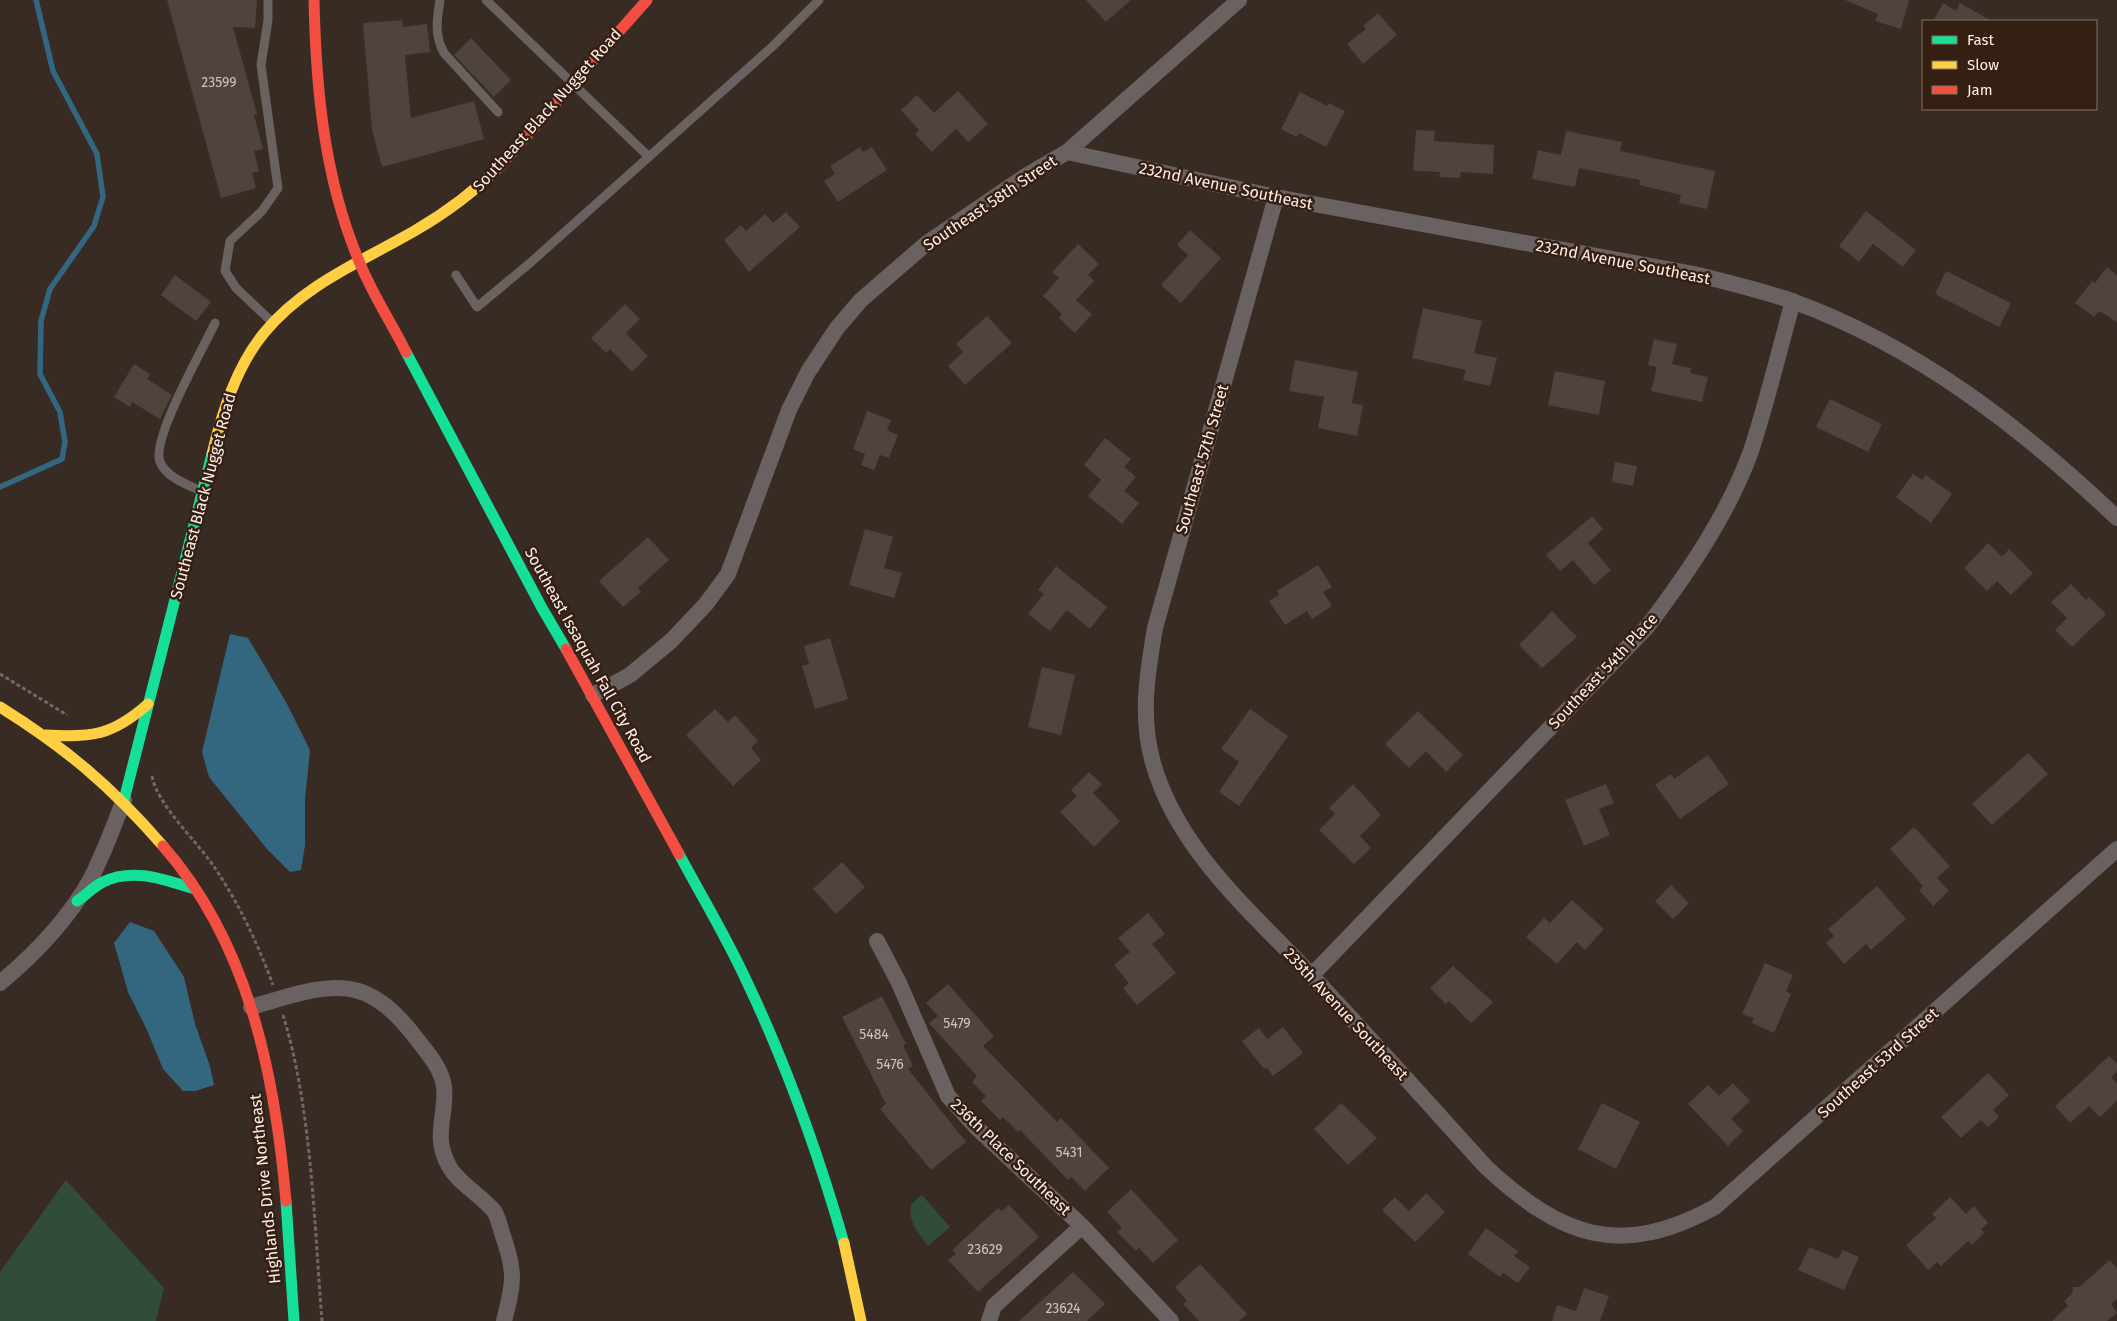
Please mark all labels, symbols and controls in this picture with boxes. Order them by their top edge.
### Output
legend [1922,20,2097,110]
street label: Southeast Black Nugget Road [469,25,625,195]
text: Fast [1967,31,1994,49]
text: Slow [1967,56,1999,74]
house number: 23599 [201,74,237,91]
text: Jam [1967,81,1993,99]
street label: Southeast 58th Street [920,151,1060,255]
street label: 232nd Avenue Southeast [1137,158,1315,214]
street label: 232nd Avenue Southeast [1534,236,1712,288]
street label: Southeast 57th Street [1172,382,1233,536]
street label: Southeast Black Nugget Road [166,391,240,601]
street label: Southeast Issaquah Fall City Road [521,544,655,766]
street label: Southeast 54th Place [1544,609,1662,733]
street label: 235th Avenue Southeast [1280,944,1412,1084]
street label: Southeast 53rd Street [1814,1004,1942,1122]
house number: 5479 [943,1015,971,1032]
house number: 5484 [859,1026,889,1043]
house number: 5476 [876,1056,904,1073]
street label: Highlands Drive Northeast [246,1093,284,1285]
street label: 236th Place Southeast [947,1095,1075,1219]
house number: 5431 [1056,1144,1082,1161]
house number: 23629 [967,1241,1003,1258]
house number: 23624 [1045,1300,1081,1317]

